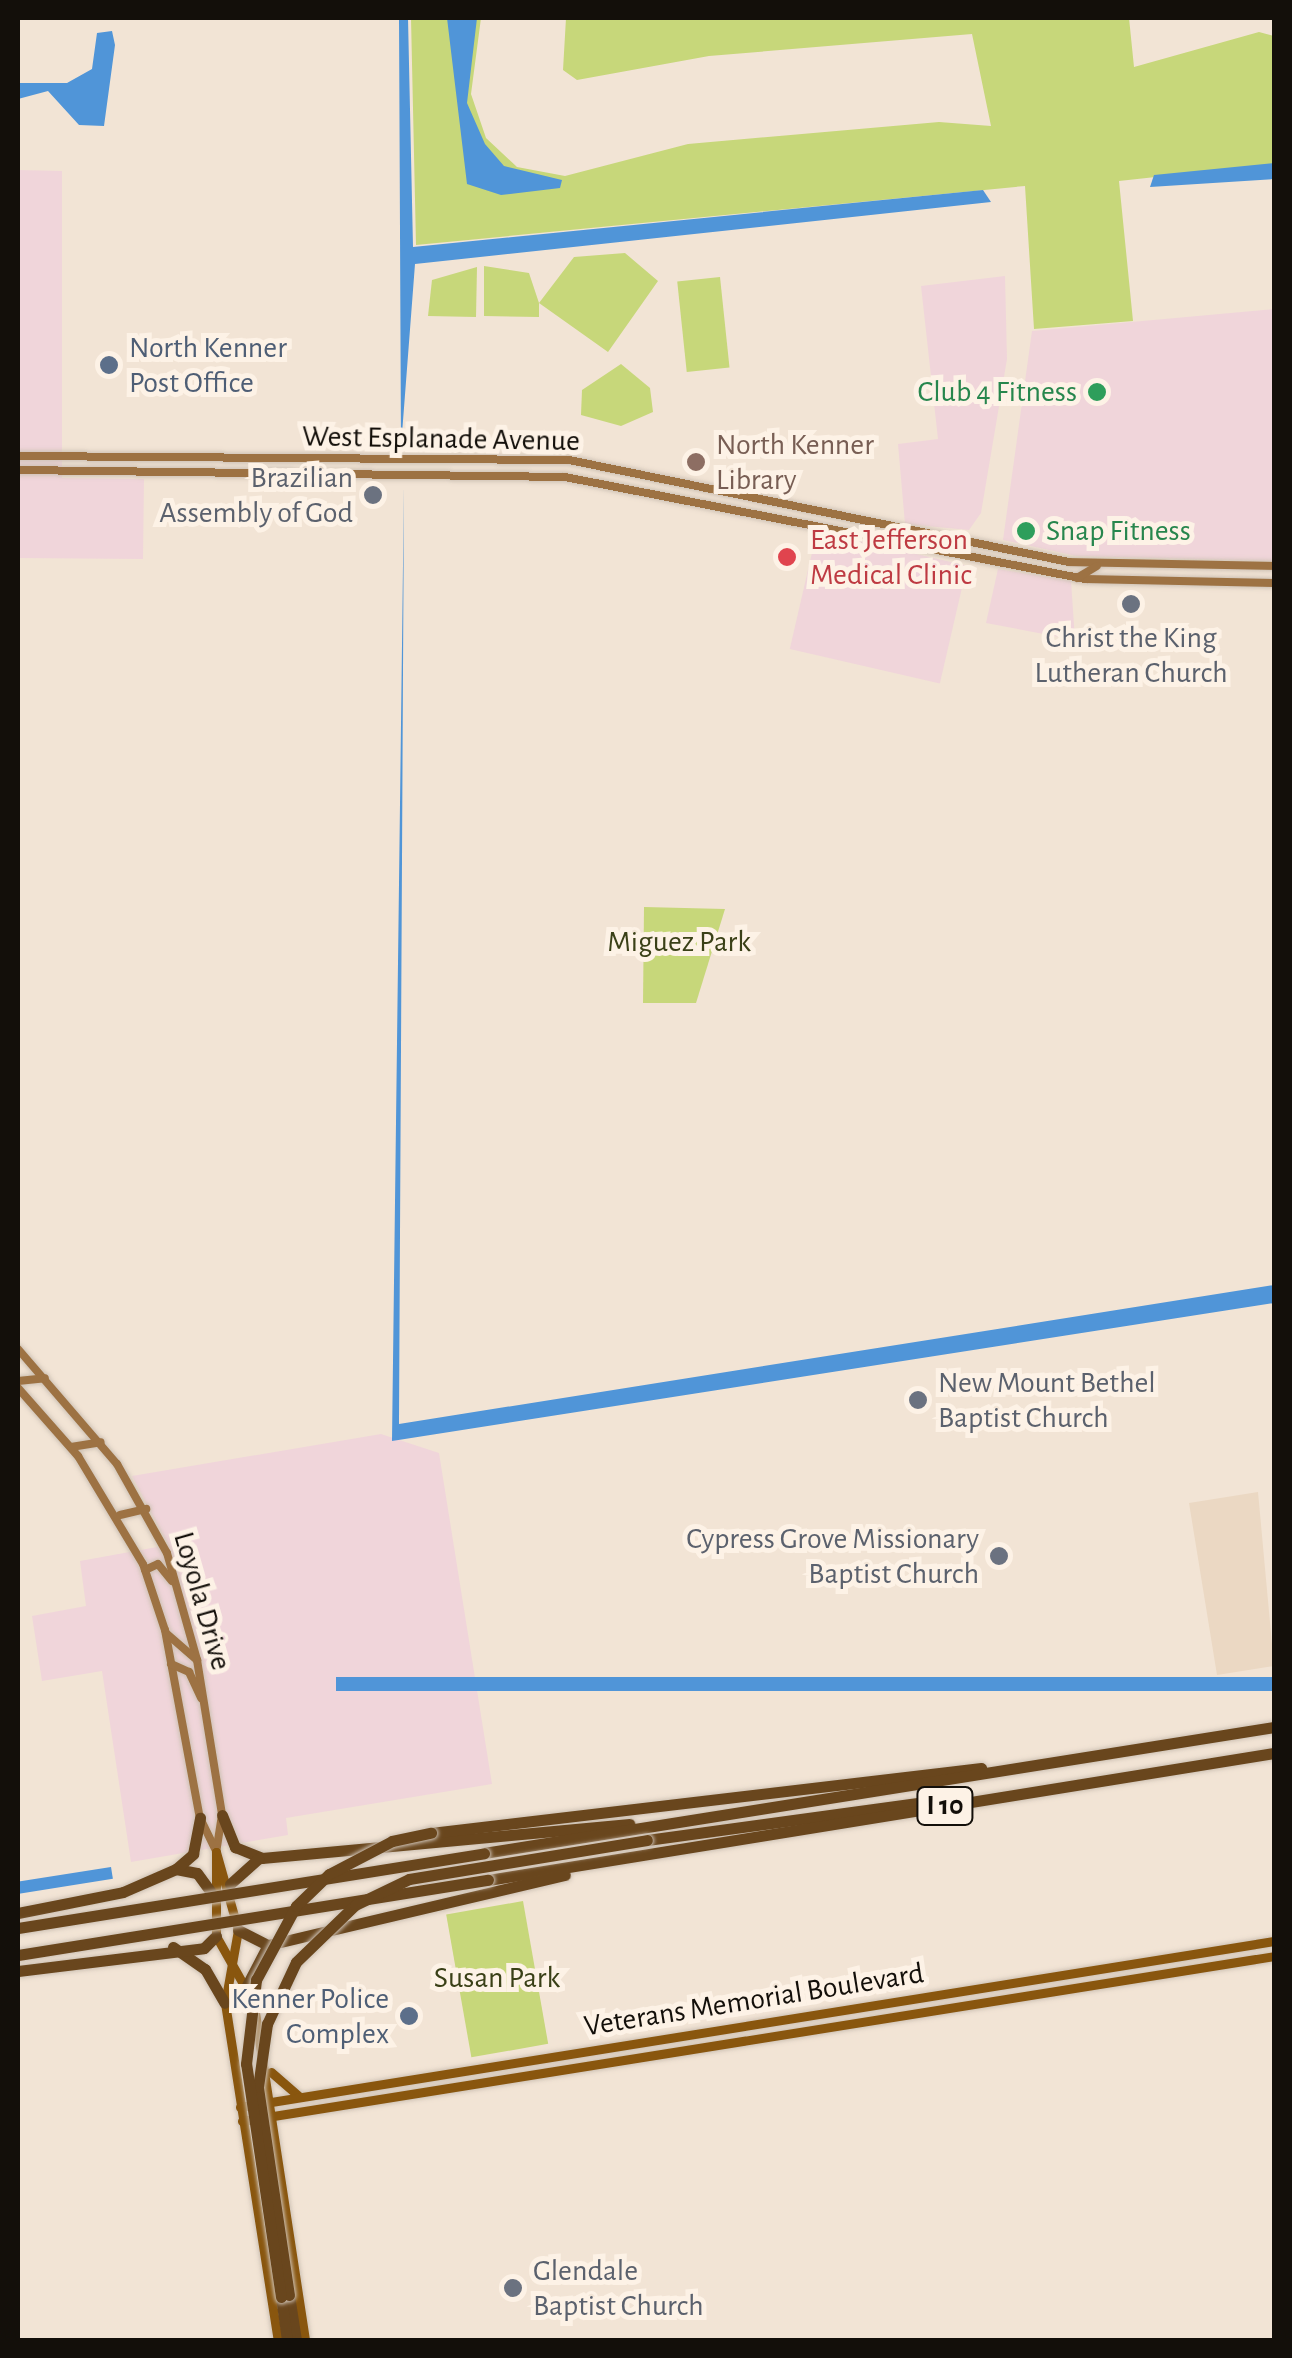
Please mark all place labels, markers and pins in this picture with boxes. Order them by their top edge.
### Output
place label: North Kenner Post Office [129,330,287,400]
marker: North Kenner Post Office [98,354,120,376]
place label: Club 4 Fitness [918,374,1077,410]
marker: Club 4 Fitness [1086,381,1108,403]
place label: North Kenner Library [716,427,874,498]
marker: North Kenner Library [685,451,707,473]
place label: Brazilian Assembly of God [159,460,353,530]
marker: Brazilian Assembly of God [362,484,384,506]
place label: Snap Fitness [1046,513,1191,549]
marker: Snap Fitness [1015,520,1037,542]
place label: East Jefferson Medical Clinic [810,522,972,592]
marker: East Jefferson Medical Clinic [774,544,800,570]
marker: Christ the King Lutheran Church [1120,593,1142,615]
place label: Christ the King Lutheran Church [1034,620,1228,690]
place label: New Mount Bethel Baptist Church [938,1365,1156,1436]
marker: New Mount Bethel Baptist Church [907,1389,929,1411]
place label: Cypress Grove Missionary Baptist Church [686,1521,979,1592]
marker: Cypress Grove Missionary Baptist Church [988,1545,1010,1567]
place label: Kenner Police Complex [231,1981,389,2052]
marker: Kenner Police Complex [398,2005,420,2027]
place label: Glendale Baptist Church [533,2253,704,2324]
marker: Glendale Baptist Church [502,2277,524,2299]

